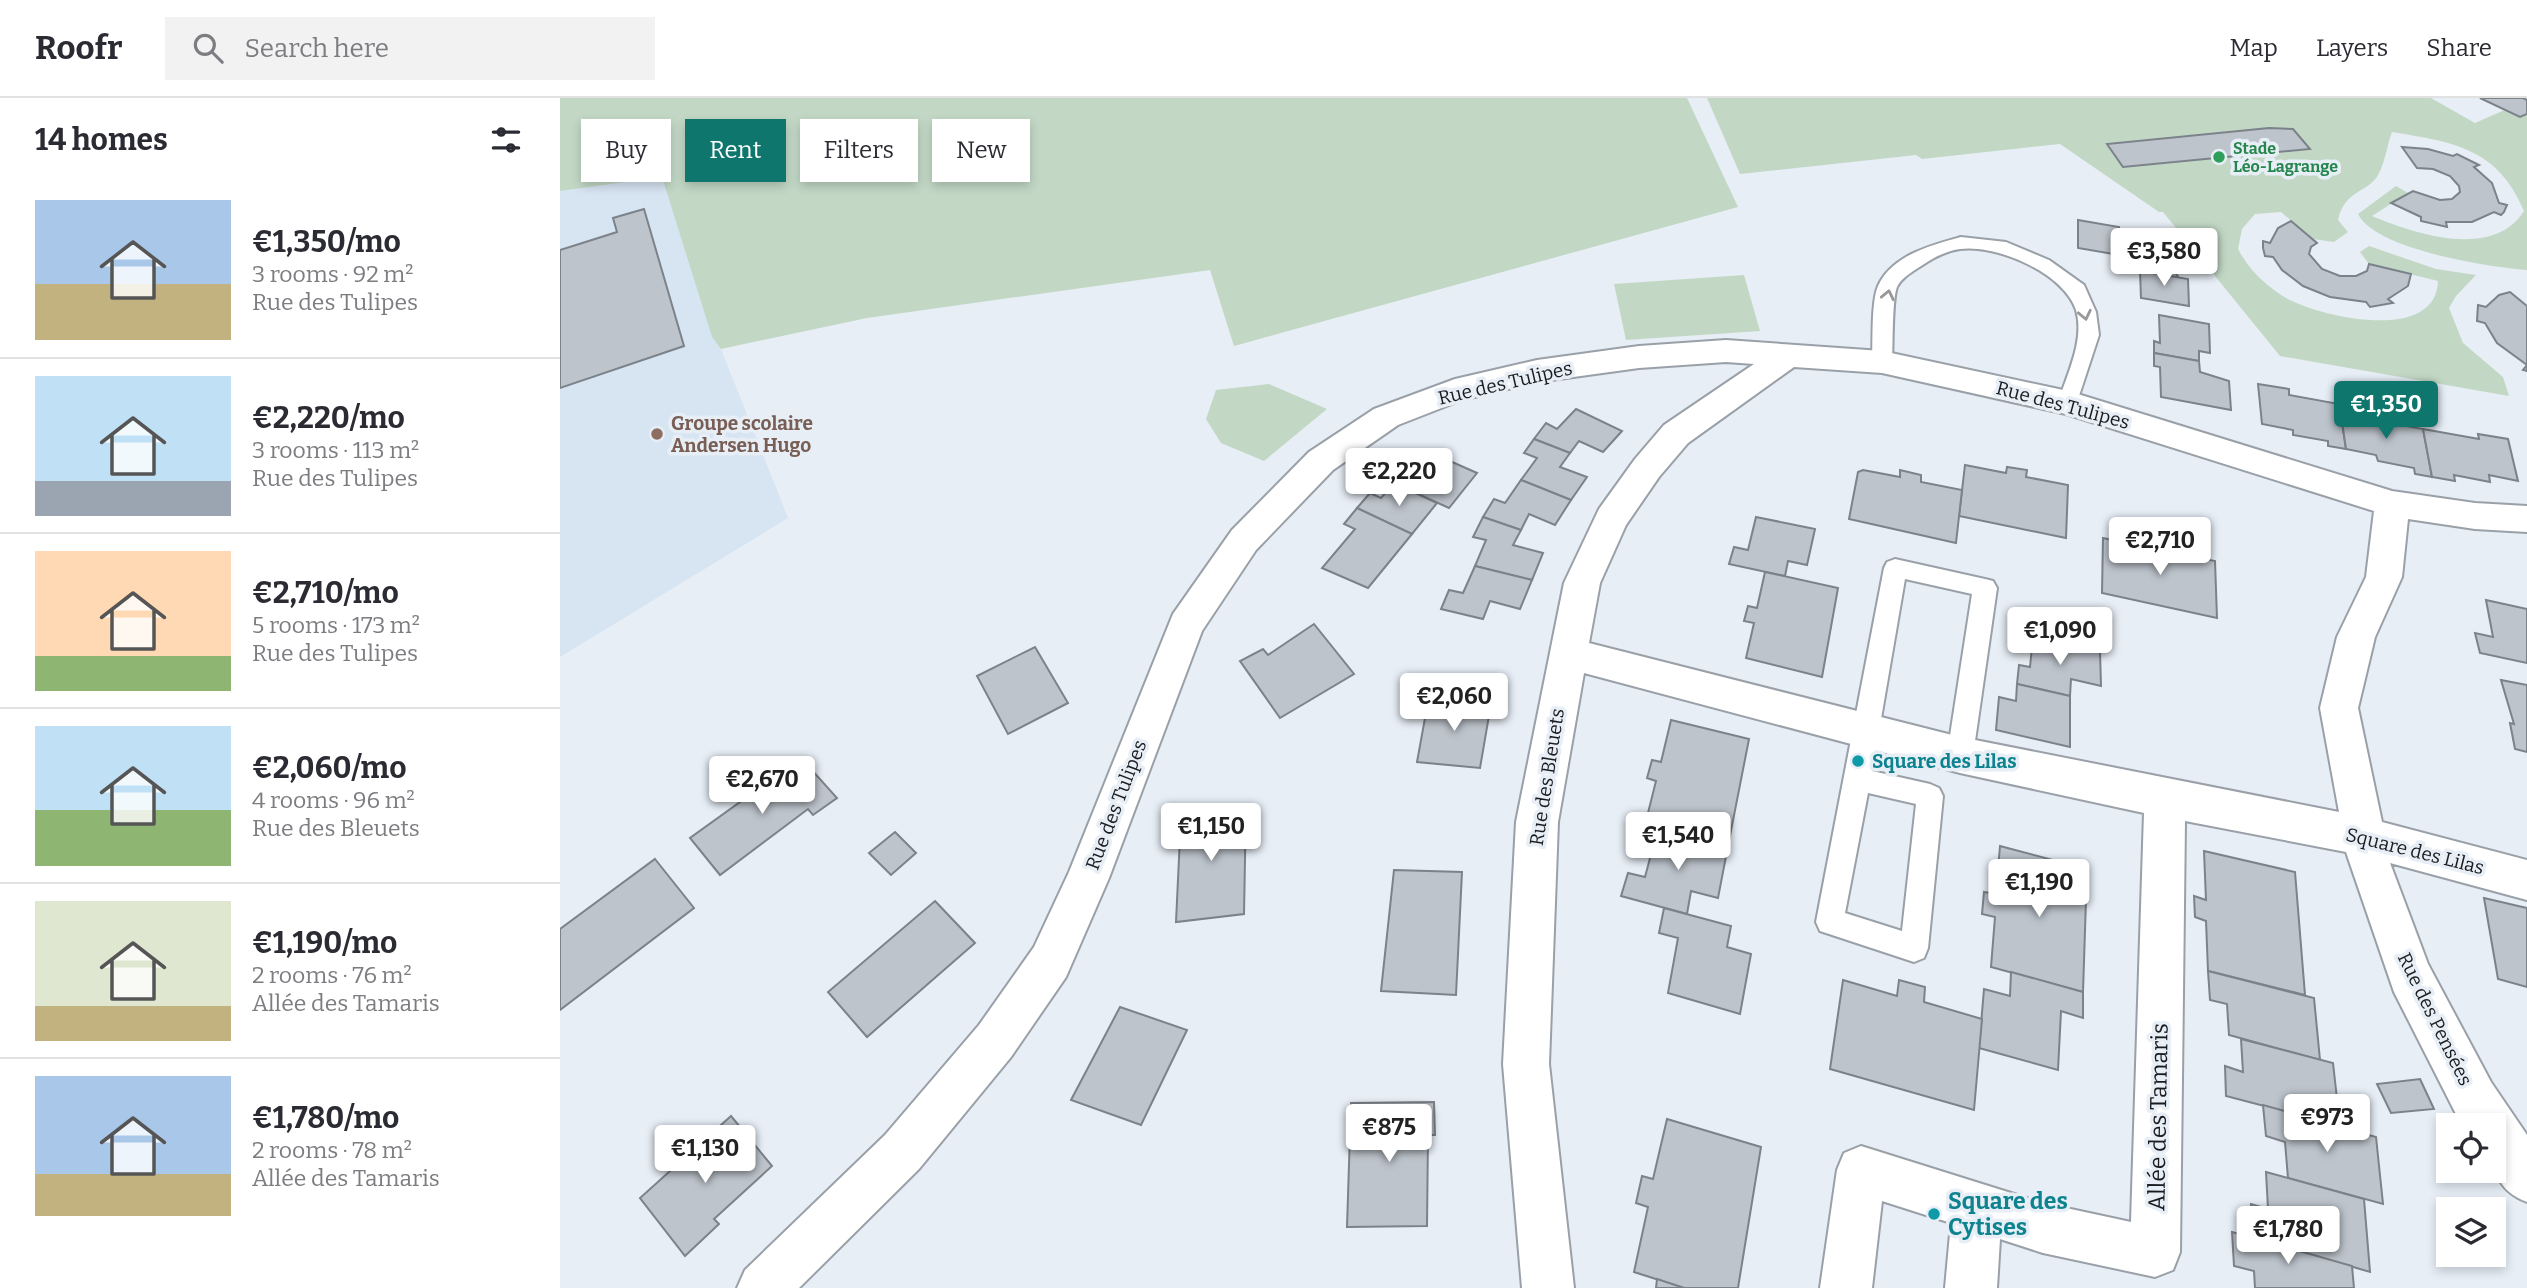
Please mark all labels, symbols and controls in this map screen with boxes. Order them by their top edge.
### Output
search box [165,17,655,80]
text: Roofr [35,28,123,68]
icon: search [189,29,227,67]
text: Search here [245,33,389,64]
text: Map [2230,34,2278,62]
text: Layers [2316,34,2388,62]
text: Share [2426,34,2492,62]
chip: Buy [581,119,671,182]
chip: Rent [685,119,786,182]
chip: Filters [800,119,918,182]
chip: New [932,119,1030,182]
icon: filters [487,121,525,159]
text: 14 homes [35,122,168,158]
place label: Stade Léo-Lagrange [2233,139,2338,176]
marker: Stade Léo-Lagrange [2211,149,2227,165]
text: €1,350/mo [252,224,401,260]
icon: home [91,228,175,312]
pin: €3,580 [2107,228,2221,288]
text: €3,580 [2127,237,2201,265]
text: 3 rooms · 92 m² [252,260,413,288]
text: Rue des Tulipes [252,288,418,316]
one-way arrow [1879,289,1894,301]
one-way arrow [2077,309,2092,321]
street label: Rue des Tulipes [1436,356,1574,410]
street label: Rue des Tulipes [1994,376,2132,434]
pin: €1,350 [2329,382,2443,441]
text: €1,350 [2350,390,2422,418]
text: €2,220/mo [252,400,405,436]
icon: home [91,404,175,488]
place label: Groupe scolaire Andersen Hugo [671,412,813,457]
marker: Groupe scolaire Andersen Hugo [649,426,665,442]
text: 3 rooms · 113 m² [252,436,419,464]
pin: €2,220 [1342,448,1456,508]
text: €2,220 [1361,457,1437,485]
text: Rue des Tulipes [252,464,418,492]
pin: €2,710 [2103,518,2217,577]
text: €2,710 [2125,526,2195,554]
text: €2,710/mo [252,575,399,611]
icon: home [91,579,175,663]
pin: €1,090 [2003,608,2117,667]
text: 5 rooms · 173 m² [252,611,420,639]
text: €1,090 [2023,616,2097,644]
text: Rue des Tulipes [252,639,418,667]
pin: €2,060 [1397,674,1511,733]
text: €2,060 [1416,682,1492,710]
street label: Rue des Bleuets [1525,707,1569,847]
street label: Rue des Tulipes [1081,737,1151,873]
text: €2,060/mo [252,750,406,786]
place label: Square des Lilas [1872,750,2017,773]
marker: Square des Lilas [1850,753,1866,769]
icon: home [91,754,175,838]
pin: €2,670 [705,756,819,816]
text: €2,670 [725,765,799,793]
text: 4 rooms · 96 m² [252,786,415,814]
pin: €1,150 [1154,804,1268,863]
text: €1,150 [1177,812,1245,840]
pin: €1,540 [1621,812,1735,872]
text: Rue des Bleuets [252,814,420,842]
text: €1,540 [1642,821,1714,849]
street label: Square des Lilas [2344,823,2486,879]
pin: €1,190 [1982,860,2096,919]
text: €1,190 [2004,868,2074,896]
text: €1,190/mo [252,925,397,961]
icon: home [91,929,175,1013]
street label: Rue des Pensées [2393,949,2477,1089]
text: 2 rooms · 76 m² [252,961,412,989]
text: Allée des Tamaris [252,989,440,1017]
street label: Allée des Tamaris [2142,1023,2174,1211]
pin: €973 [2286,1094,2368,1154]
text: €1,780/mo [252,1100,399,1136]
text: €973 [2300,1103,2354,1131]
icon: home [91,1104,175,1188]
pin: €875 [1348,1104,1430,1164]
text: €875 [1362,1113,1416,1141]
map controls [2436,1113,2506,1267]
button: locate [2436,1113,2506,1183]
pin: €1,130 [648,1126,762,1185]
text: €1,130 [671,1134,739,1162]
text: 2 rooms · 78 m² [252,1136,412,1164]
text: Allée des Tamaris [252,1164,440,1192]
place label: Square des Cytises [1948,1187,2068,1241]
button: layers [2436,1197,2506,1267]
marker: Square des Cytises [1926,1206,1942,1222]
pin: €1,780 [2231,1206,2345,1266]
text: €1,780 [2253,1215,2323,1243]

